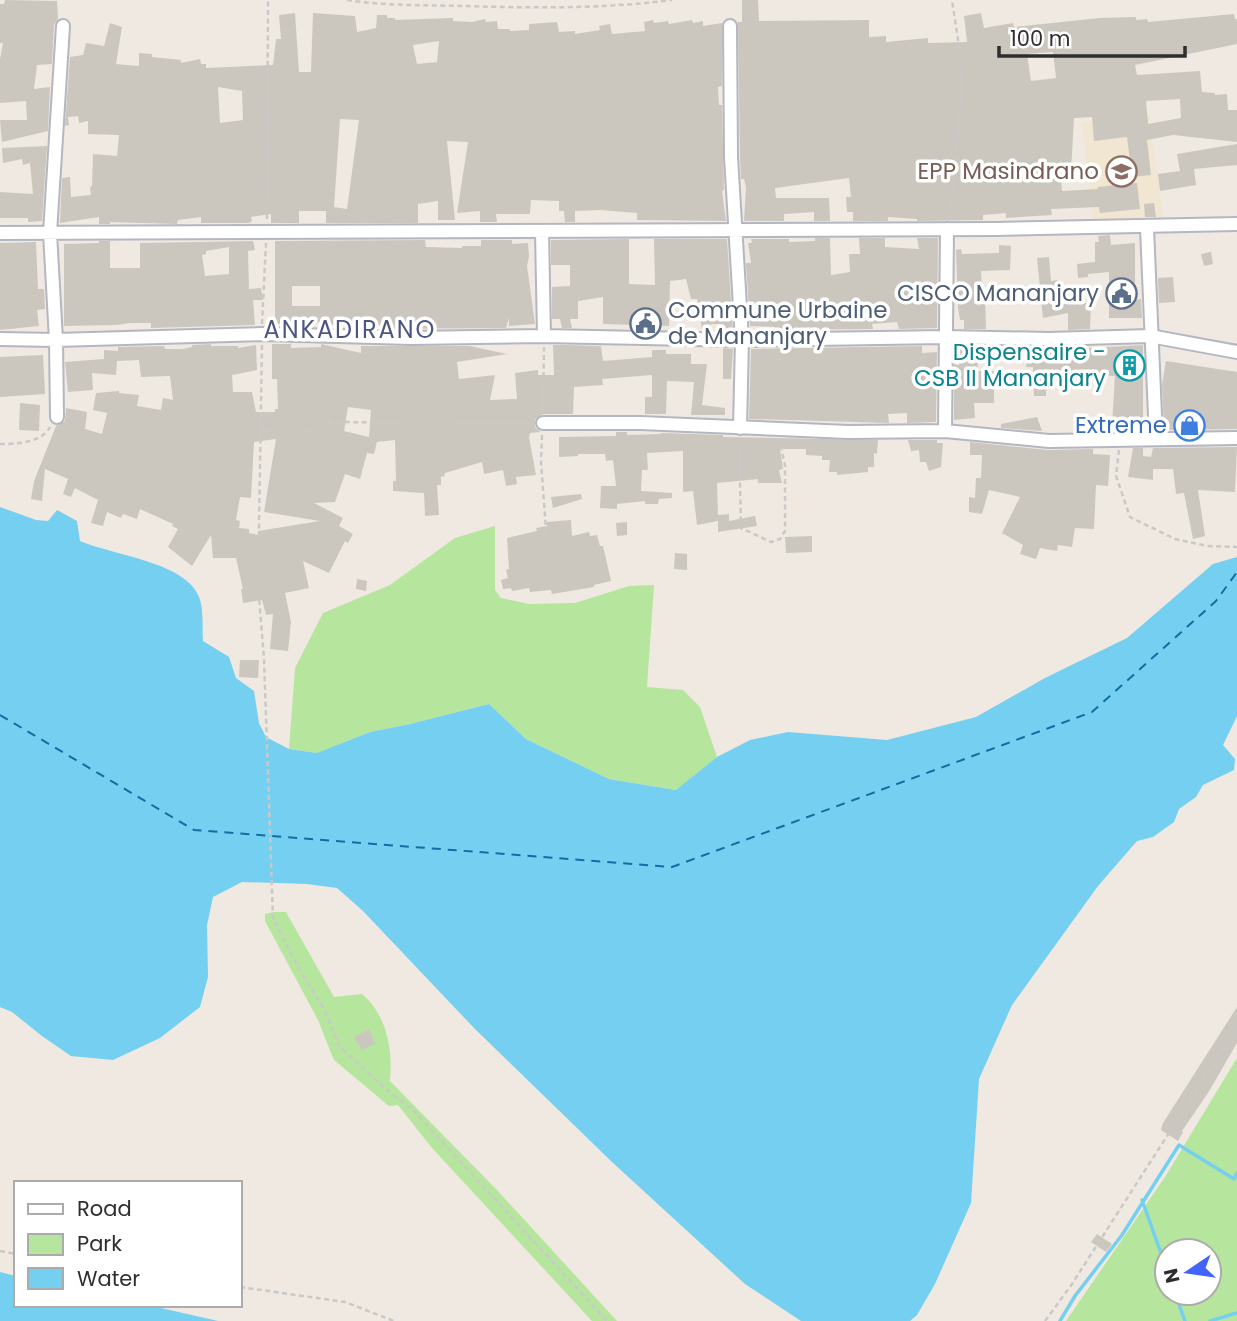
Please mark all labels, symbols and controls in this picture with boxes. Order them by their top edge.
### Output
scale bar [999,14,1184,58]
text: 100 m [1010,24,1070,53]
school or university icon: EPP Masindrano [1105,154,1139,188]
place label: EPP Masindrano [918,155,1099,187]
public building icon: CISCO Mananjary [1105,276,1139,310]
place label: CISCO Mananjary [897,277,1099,309]
place label: Commune Urbaine de Mananjary [668,294,888,352]
public building icon: Commune Urbaine de Mananjary [628,306,662,340]
district label: ANKADIRANO [264,313,436,346]
place label: Dispensaire - CSB II Mananjary [914,336,1106,394]
building icon: Dispensaire - CSB II Mananjary [1112,348,1146,382]
shop icon: Extreme [1173,408,1207,442]
place label: Extreme [1075,409,1167,441]
legend [14,1181,242,1307]
text: Road [77,1194,132,1223]
text: Park [77,1229,122,1258]
north arrow [1153,1237,1223,1307]
text: Water [77,1264,140,1293]
text: N [1157,1266,1187,1286]

